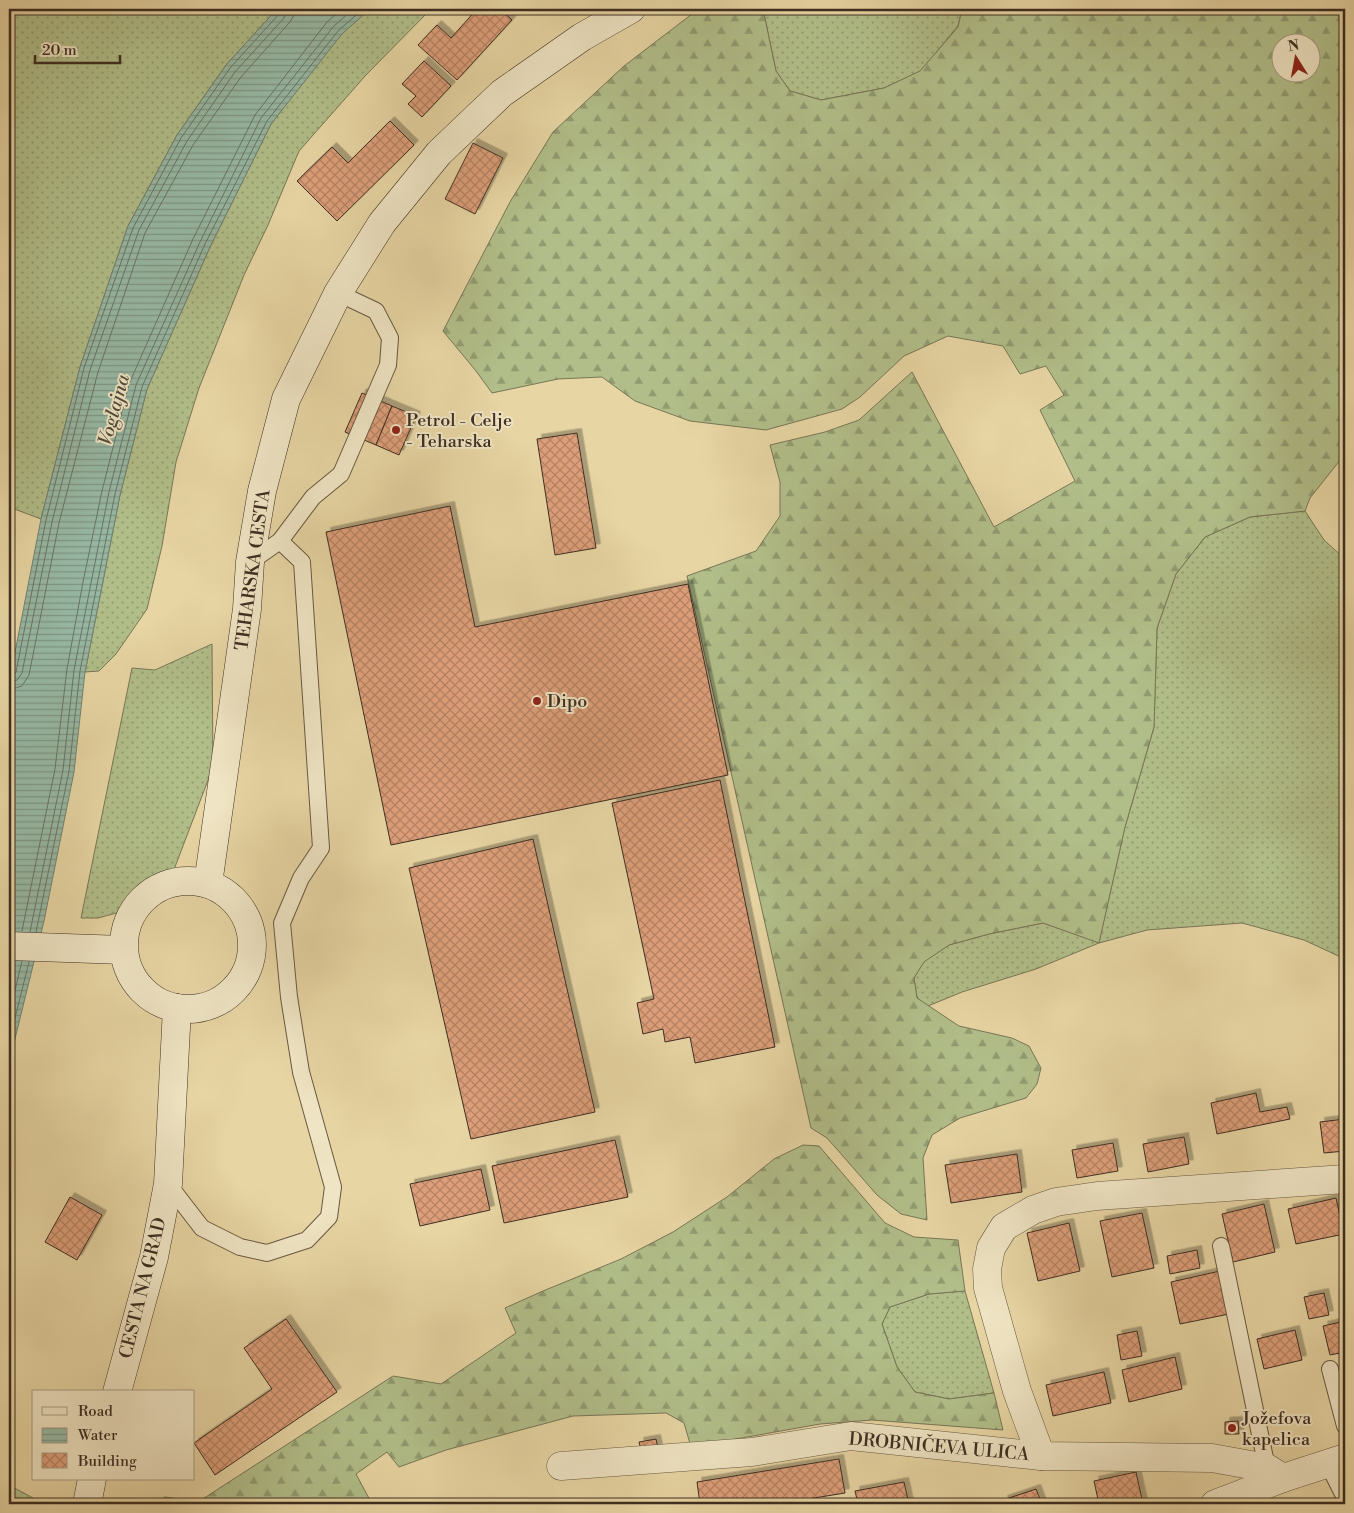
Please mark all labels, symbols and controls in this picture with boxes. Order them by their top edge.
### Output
scale bar [35,32,120,64]
north arrow [1272,32,1322,82]
text: N [1287,36,1301,56]
text: 20 m [42,41,77,60]
water label: Voglajna [93,371,135,448]
place label: Petrol - Celje - Teharska [406,409,512,453]
marker: Petrol - Celje - Teharska [390,424,402,436]
street label: TEHARSKA CESTA [230,487,276,652]
place label: Dipo [547,690,587,713]
marker: Dipo [531,695,543,707]
street label: CESTA NA GRAD [114,1215,172,1361]
legend [32,1390,195,1480]
text: Road [78,1402,113,1421]
place label: Jožefova kapelica [1241,1407,1312,1451]
marker: Jožefova kapelica [1226,1422,1238,1434]
text: Water [77,1426,118,1445]
street label: DROBNIČEVA ULICA [848,1428,1031,1466]
text: Building [77,1452,137,1471]

